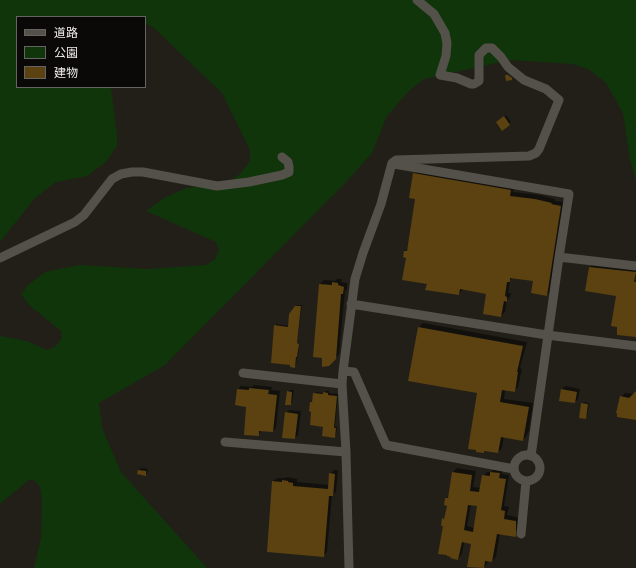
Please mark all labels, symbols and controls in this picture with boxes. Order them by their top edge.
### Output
legend [16,16,146,88]
text: 道路 [54,25,78,41]
text: 公園 [54,45,78,61]
text: 建物 [54,65,78,81]

